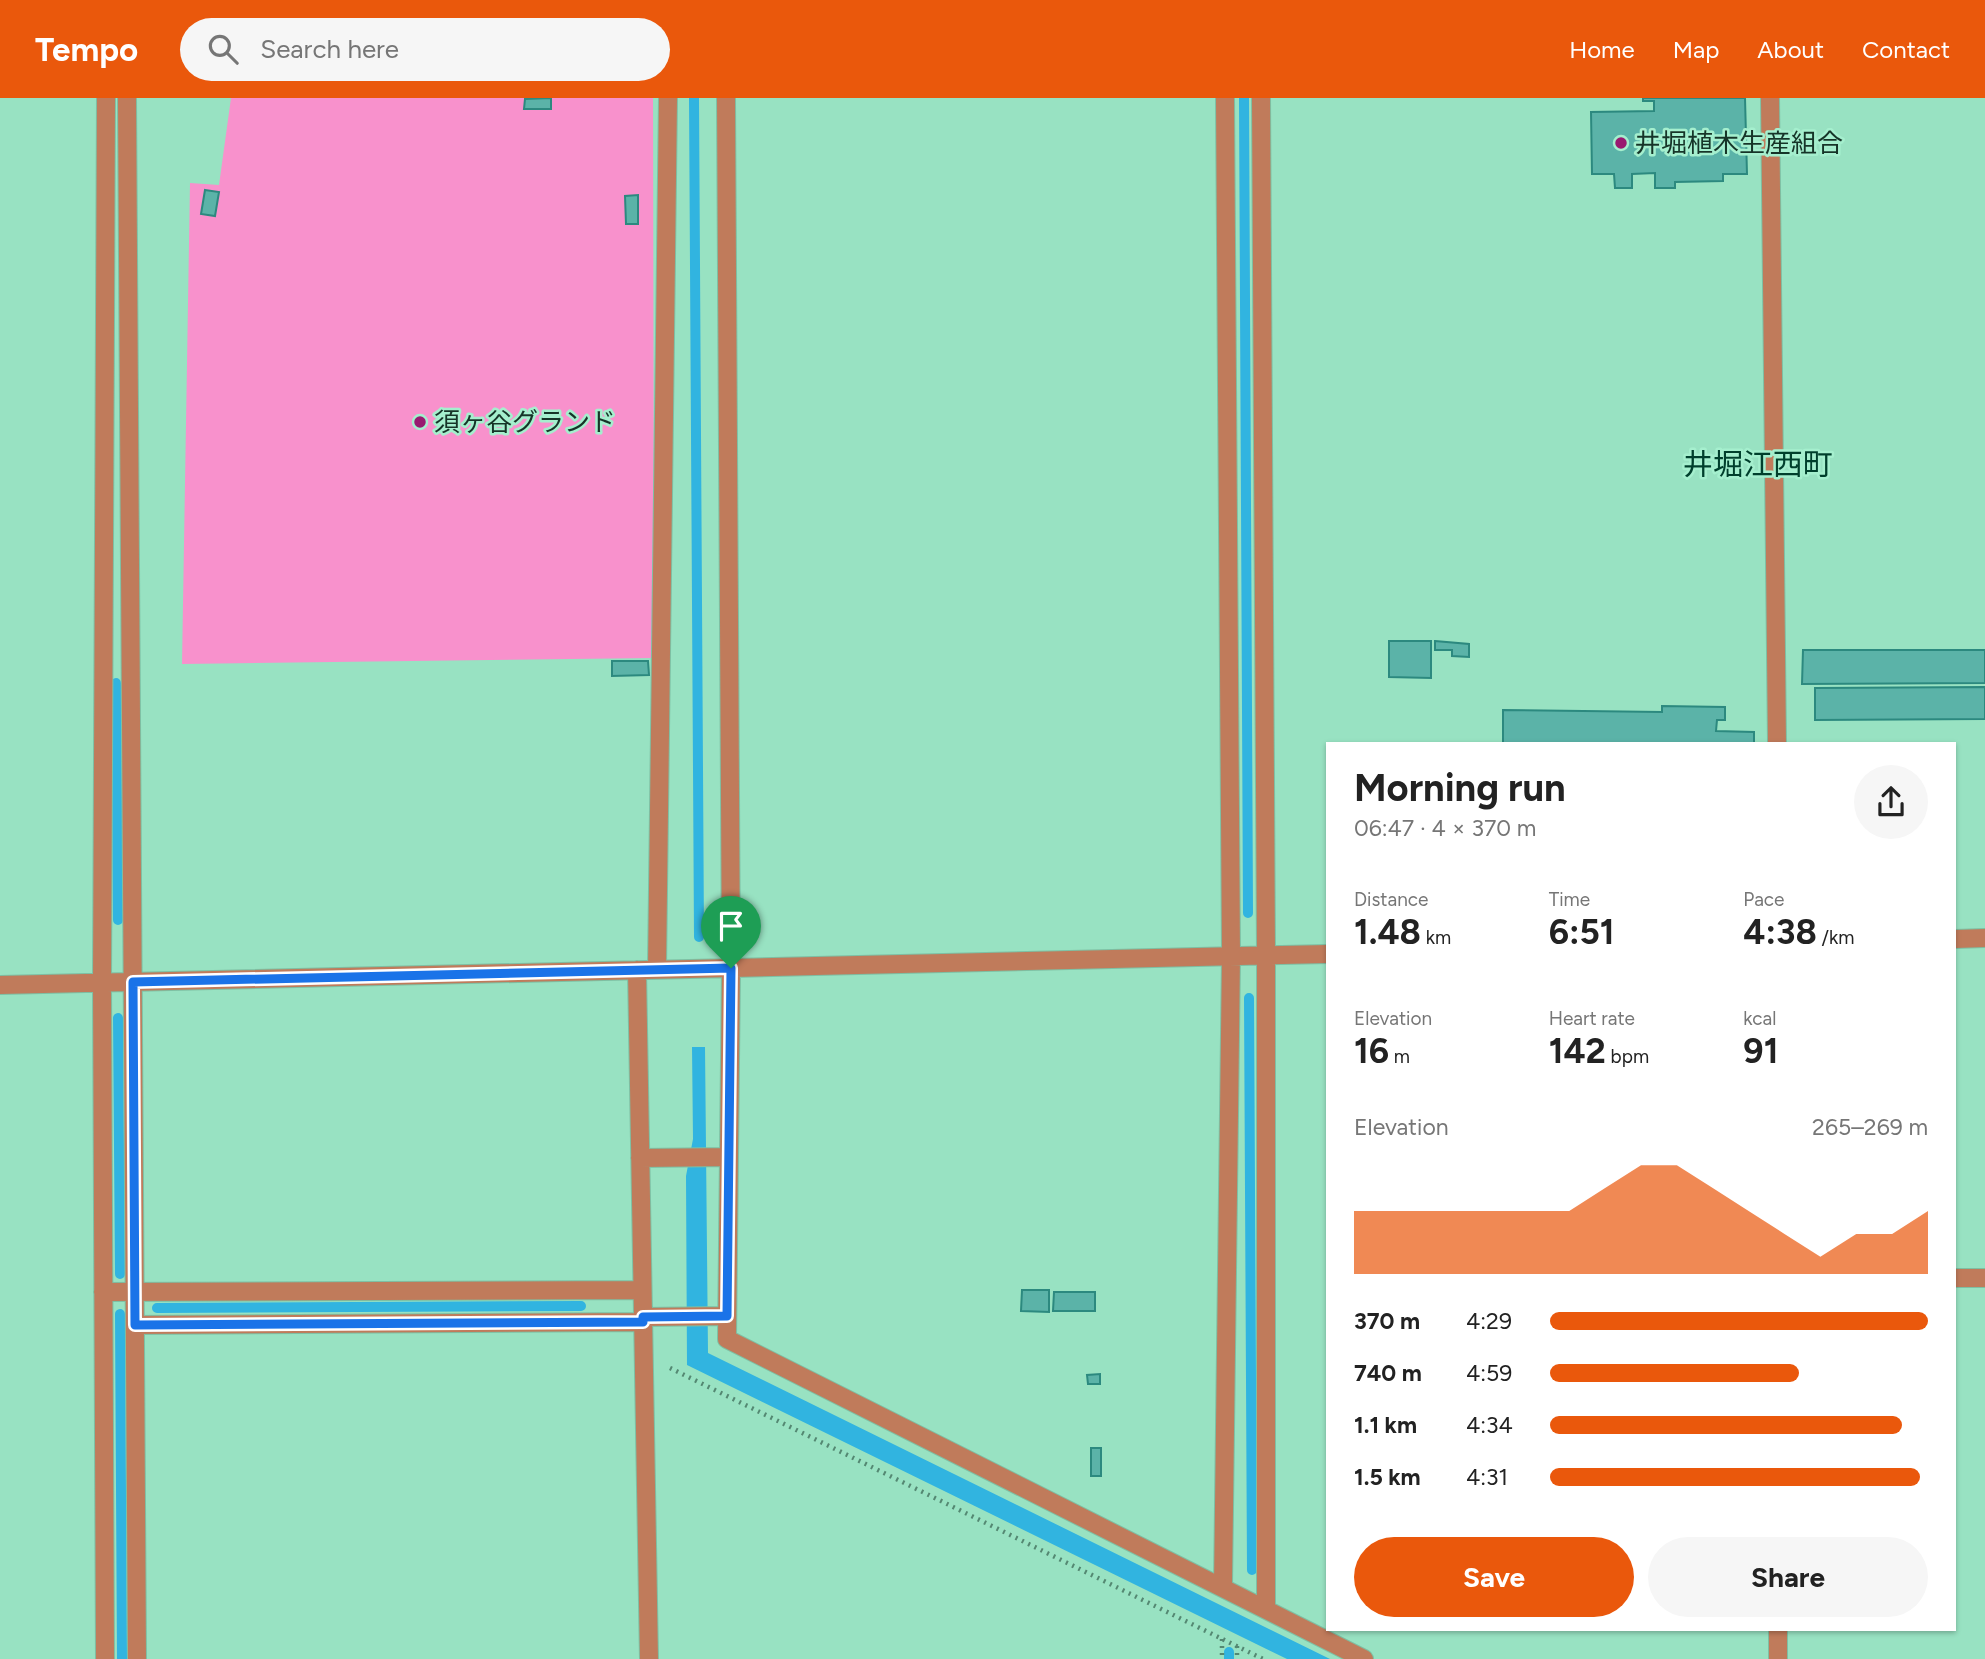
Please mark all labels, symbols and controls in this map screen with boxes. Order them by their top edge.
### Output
search box [180,18,670,81]
text: Tempo [35,30,138,69]
icon: search [204,30,242,68]
text: Search here [260,33,399,65]
text: Home [1569,35,1635,64]
text: Map [1673,35,1719,64]
text: About [1757,35,1824,64]
text: Contact [1862,35,1950,64]
place label: 井堀植木生産組合 [1635,127,1843,159]
marker: 井堀植木生産組合 [1613,135,1629,151]
place label: 須ヶ谷グランド [434,406,616,438]
marker: 須ヶ谷グランド [412,414,428,430]
district label: 井堀江西町 [1683,446,1833,483]
text: Morning run [1354,765,1566,811]
button: share [1854,765,1928,839]
text: 06:47 · 4 × 370 m [1354,814,1536,842]
text: Distance [1354,888,1428,911]
text: Time [1549,888,1590,911]
text: Pace [1743,888,1784,911]
pin [701,896,761,968]
icon: arrive [712,907,750,945]
text: 1.48 [1354,911,1421,953]
text: 6:51 [1549,911,1615,953]
text: 4:38 [1743,911,1817,953]
text: km [1421,926,1451,949]
text: /km [1817,926,1854,949]
text: Elevation [1354,1007,1432,1030]
text: Heart rate [1549,1007,1635,1030]
text: kcal [1743,1007,1777,1030]
text: 16 [1354,1030,1389,1072]
text: 142 [1549,1030,1606,1072]
text: 91 [1743,1030,1778,1072]
text: m [1389,1045,1410,1068]
text: bpm [1606,1045,1649,1068]
text: Elevation [1354,1113,1449,1141]
text: 265–269 m [1812,1113,1928,1141]
text: 370 m [1354,1307,1420,1335]
text: 4:29 [1466,1307,1512,1335]
text: 740 m [1354,1359,1422,1387]
text: 4:59 [1466,1359,1512,1387]
text: 1.1 km [1354,1411,1417,1439]
text: 4:34 [1466,1411,1513,1439]
text: 1.5 km [1354,1463,1421,1491]
text: 4:31 [1466,1463,1508,1491]
button: Save [1354,1537,1634,1617]
button: Share [1648,1537,1928,1617]

